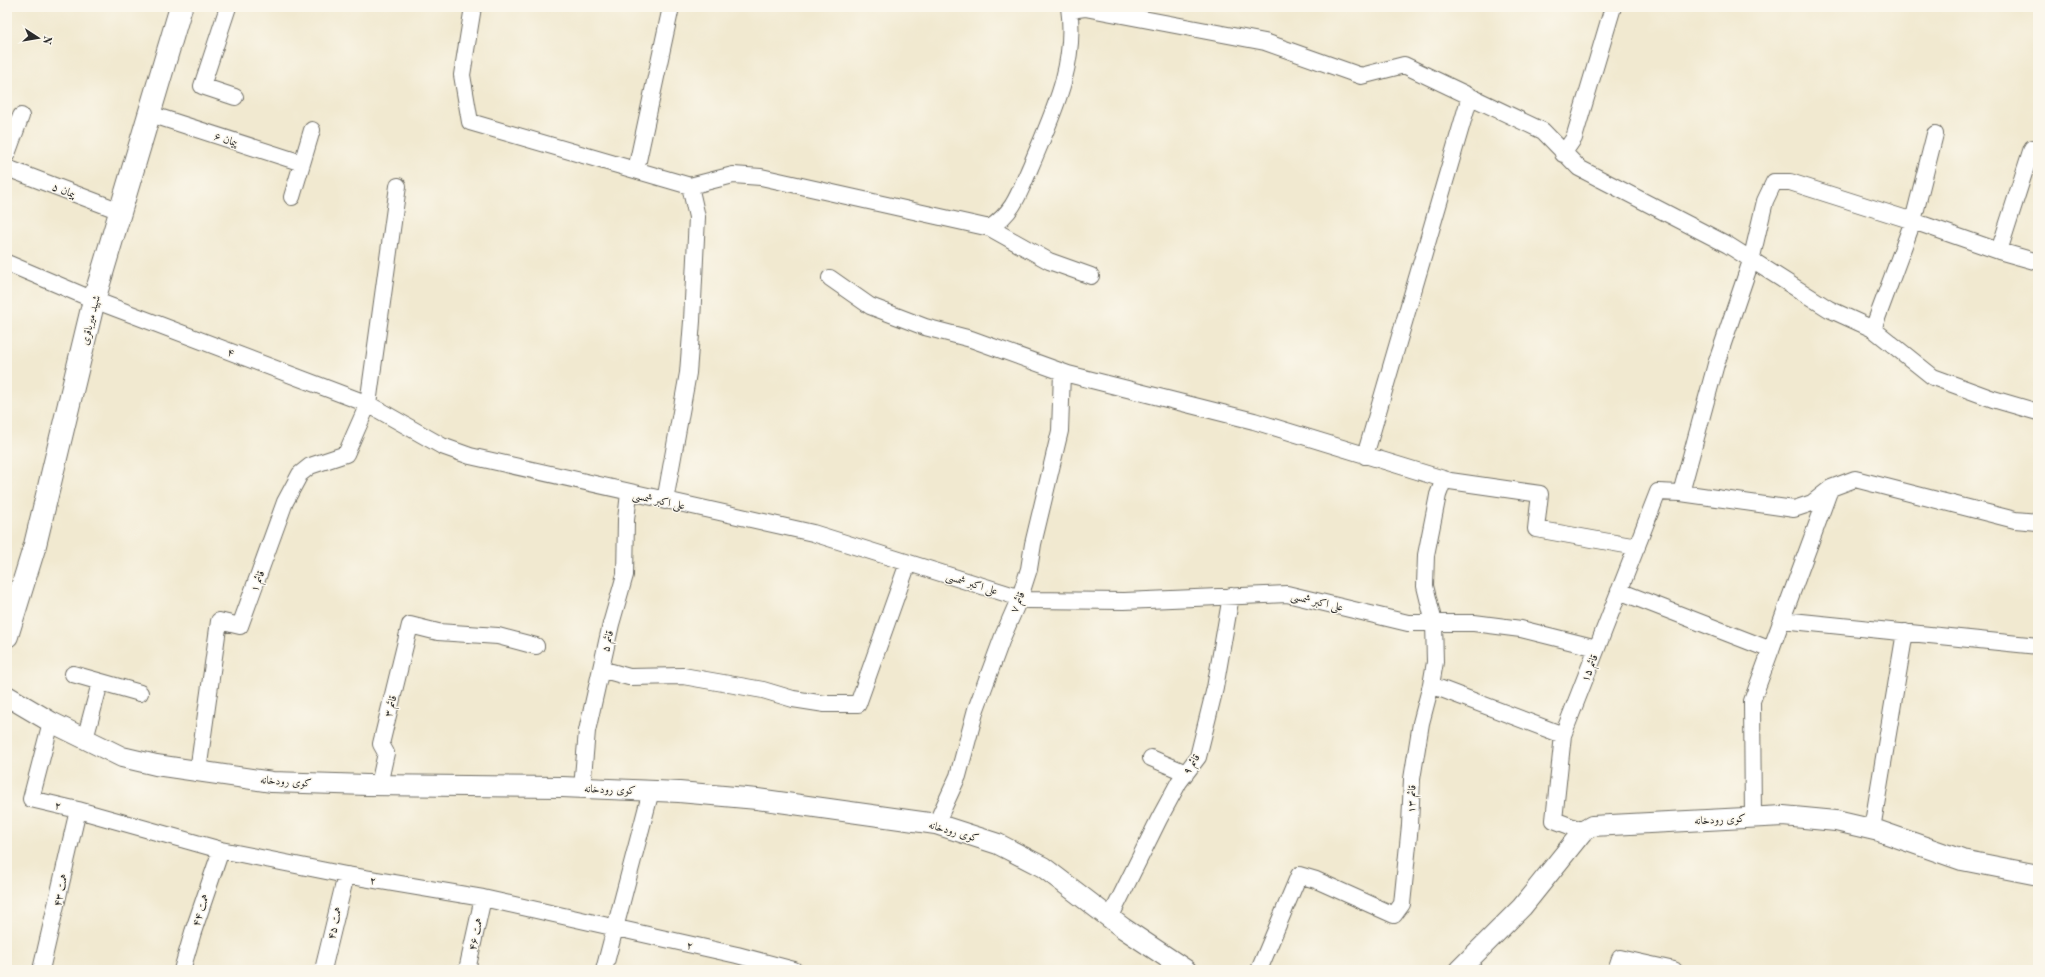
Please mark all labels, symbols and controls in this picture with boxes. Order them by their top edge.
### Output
north arrow [18,18,58,58]
text: N [40,35,53,46]
street label: پیمان ۶ [212,131,240,150]
street label: پیمان ۵ [50,182,78,201]
street label: شهید میرباقری [80,294,104,347]
street label: ۴ [225,347,236,360]
street label: علی اکبر شمسی [631,490,686,514]
street label: قائم ۱ [249,569,270,595]
street label: علی اکبر شمسی [944,570,999,599]
street label: قائم ۷ [1008,590,1030,616]
street label: علی اکبر شمسی [1289,590,1344,616]
street label: قائم ۵ [600,629,619,654]
street label: قائم ۱۵ [1579,653,1603,685]
street label: قائم ۳ [383,694,402,719]
street label: قائم ۹ [1181,752,1205,779]
street label: کوی رودخانه [260,774,312,790]
street label: کوی رودخانه [584,783,636,797]
street label: قائم ۱۳ [1406,785,1421,813]
street label: ۲ [53,800,62,813]
street label: کوی رودخانه [1694,813,1746,827]
street label: کوی رودخانه [927,819,980,845]
street label: همت ۴۳ [52,873,71,908]
street label: ۲ [369,876,377,887]
street label: همت ۴۴ [191,893,212,928]
street label: همت ۴۵ [326,906,345,941]
street label: همت ۴۶ [467,917,486,952]
street label: ۲ [685,940,694,953]

